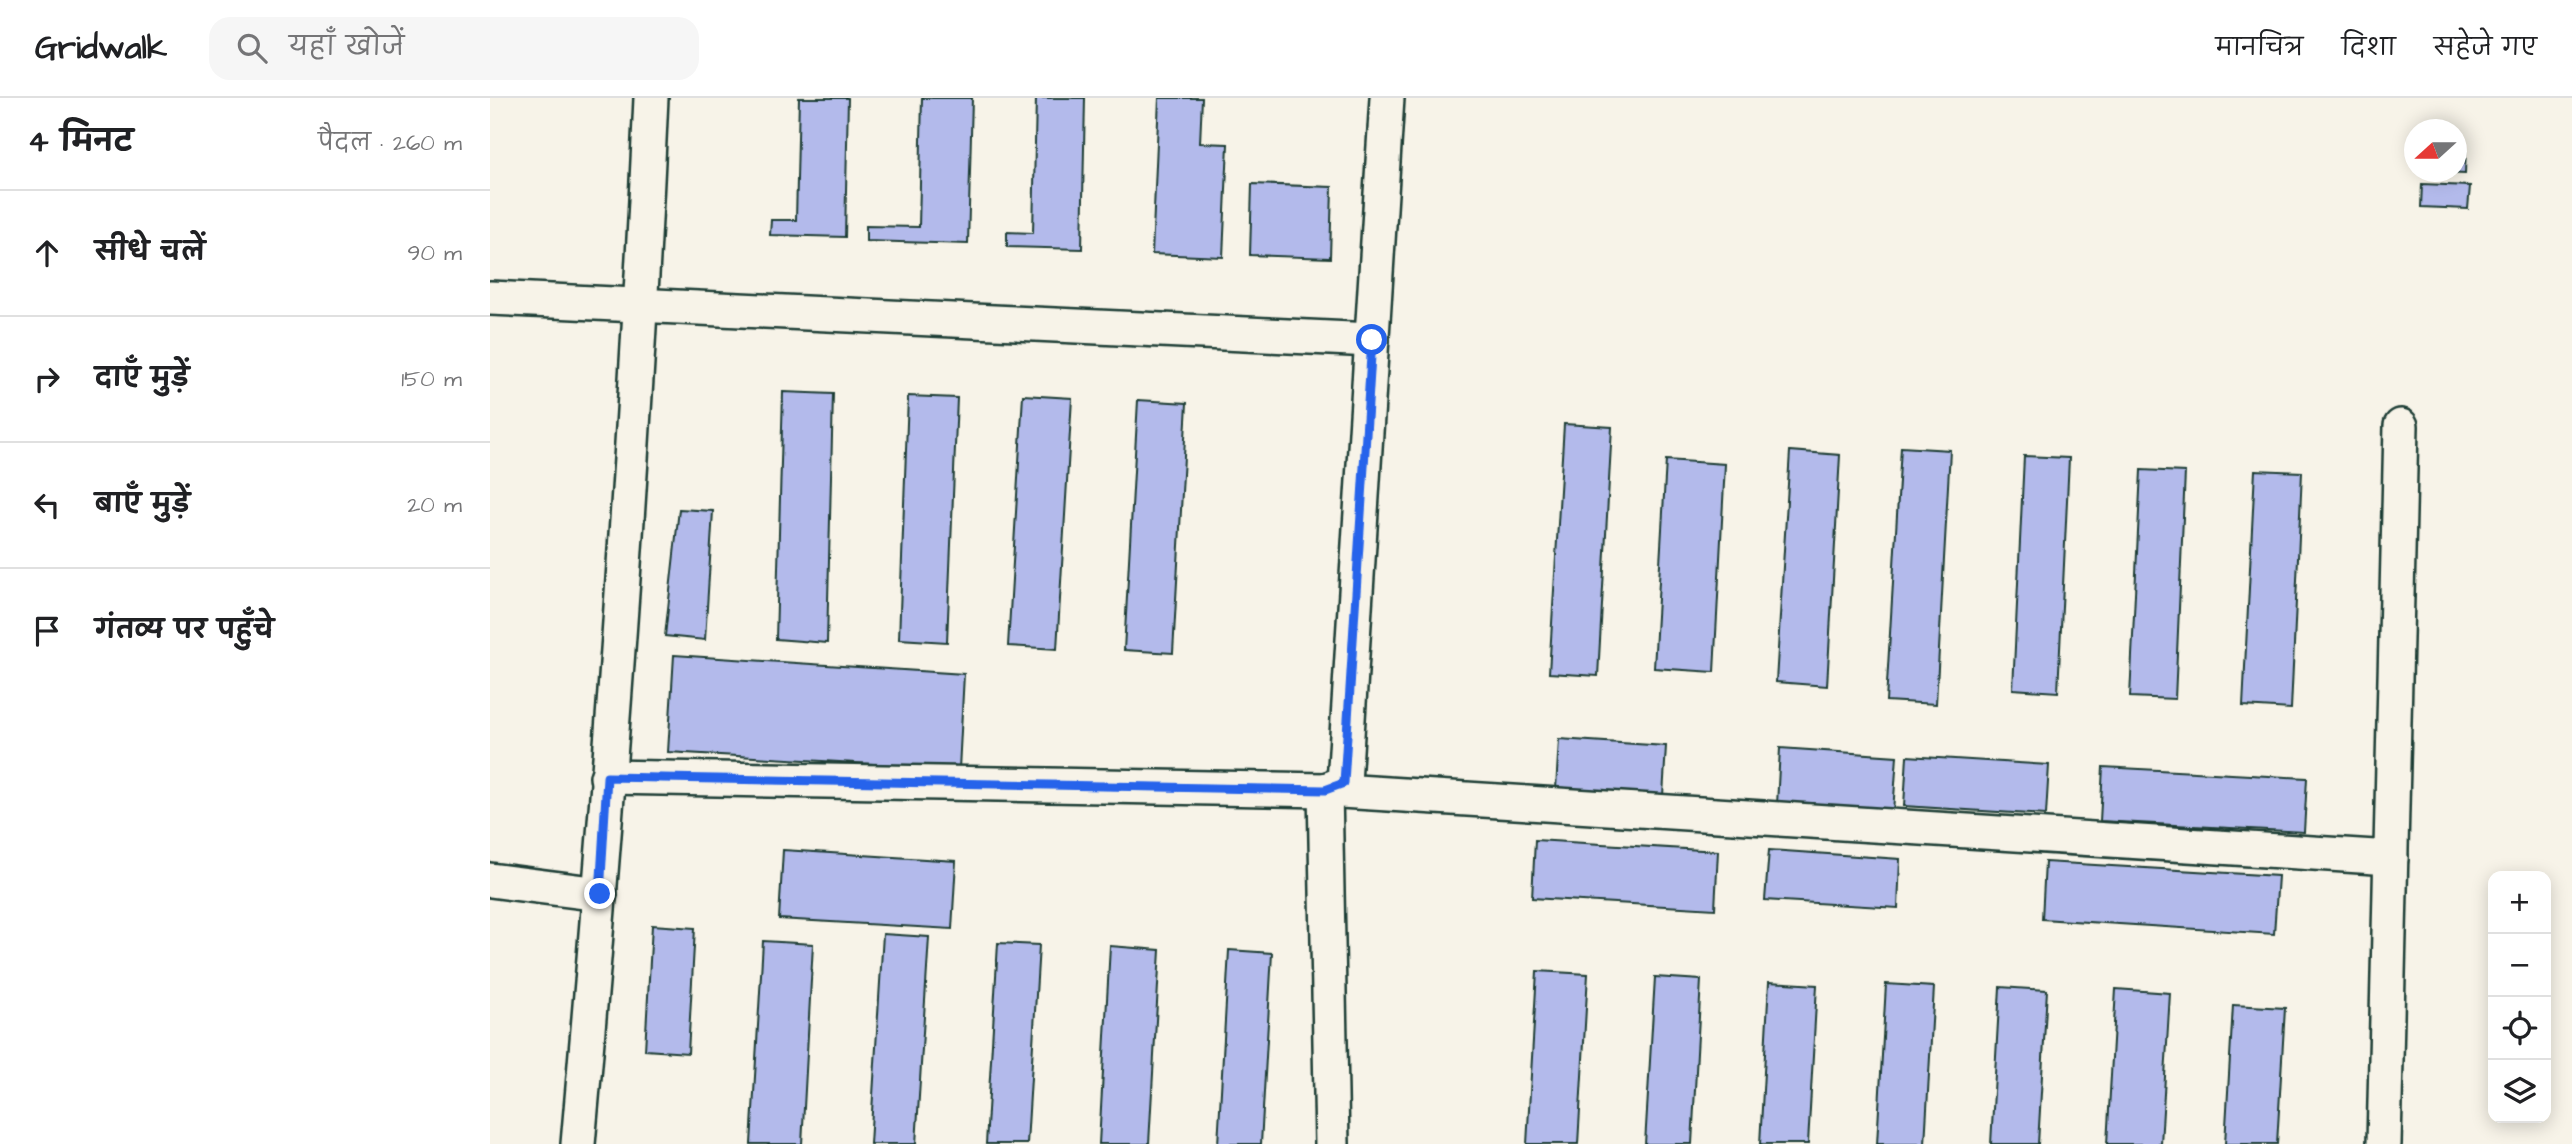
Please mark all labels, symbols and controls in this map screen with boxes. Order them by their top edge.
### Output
search box [209,17,699,80]
text: Gridwalk [35,25,167,71]
icon: search [233,29,271,67]
text: यहाँ खोजें [289,29,404,65]
text: मानचित्र [2215,31,2303,65]
text: दिशा [2341,31,2396,65]
text: सहेजे गए [2434,31,2537,65]
north arrow [2404,119,2467,182]
text: 4 मिनट [28,121,133,163]
text: पैदल · 260 m [318,127,462,159]
icon: ahead [28,234,66,272]
text: सीधे चलें [95,234,205,270]
text: 90 m [407,237,462,269]
route start [1356,324,1387,355]
icon: right [28,360,66,398]
text: दाएँ मुड़ें [95,360,189,396]
text: 150 m [401,363,462,395]
icon: left [28,486,66,524]
text: बाएँ मुड़ें [95,486,190,522]
text: 20 m [407,489,462,521]
icon: arrive [28,612,66,650]
text: गंतव्य पर पहुँचे [95,612,274,648]
map controls [2488,871,2551,1123]
button: + [2488,871,2551,934]
route end [584,878,615,909]
button: − [2488,934,2551,997]
button: locate [2488,997,2551,1060]
button: layers [2488,1060,2551,1123]

